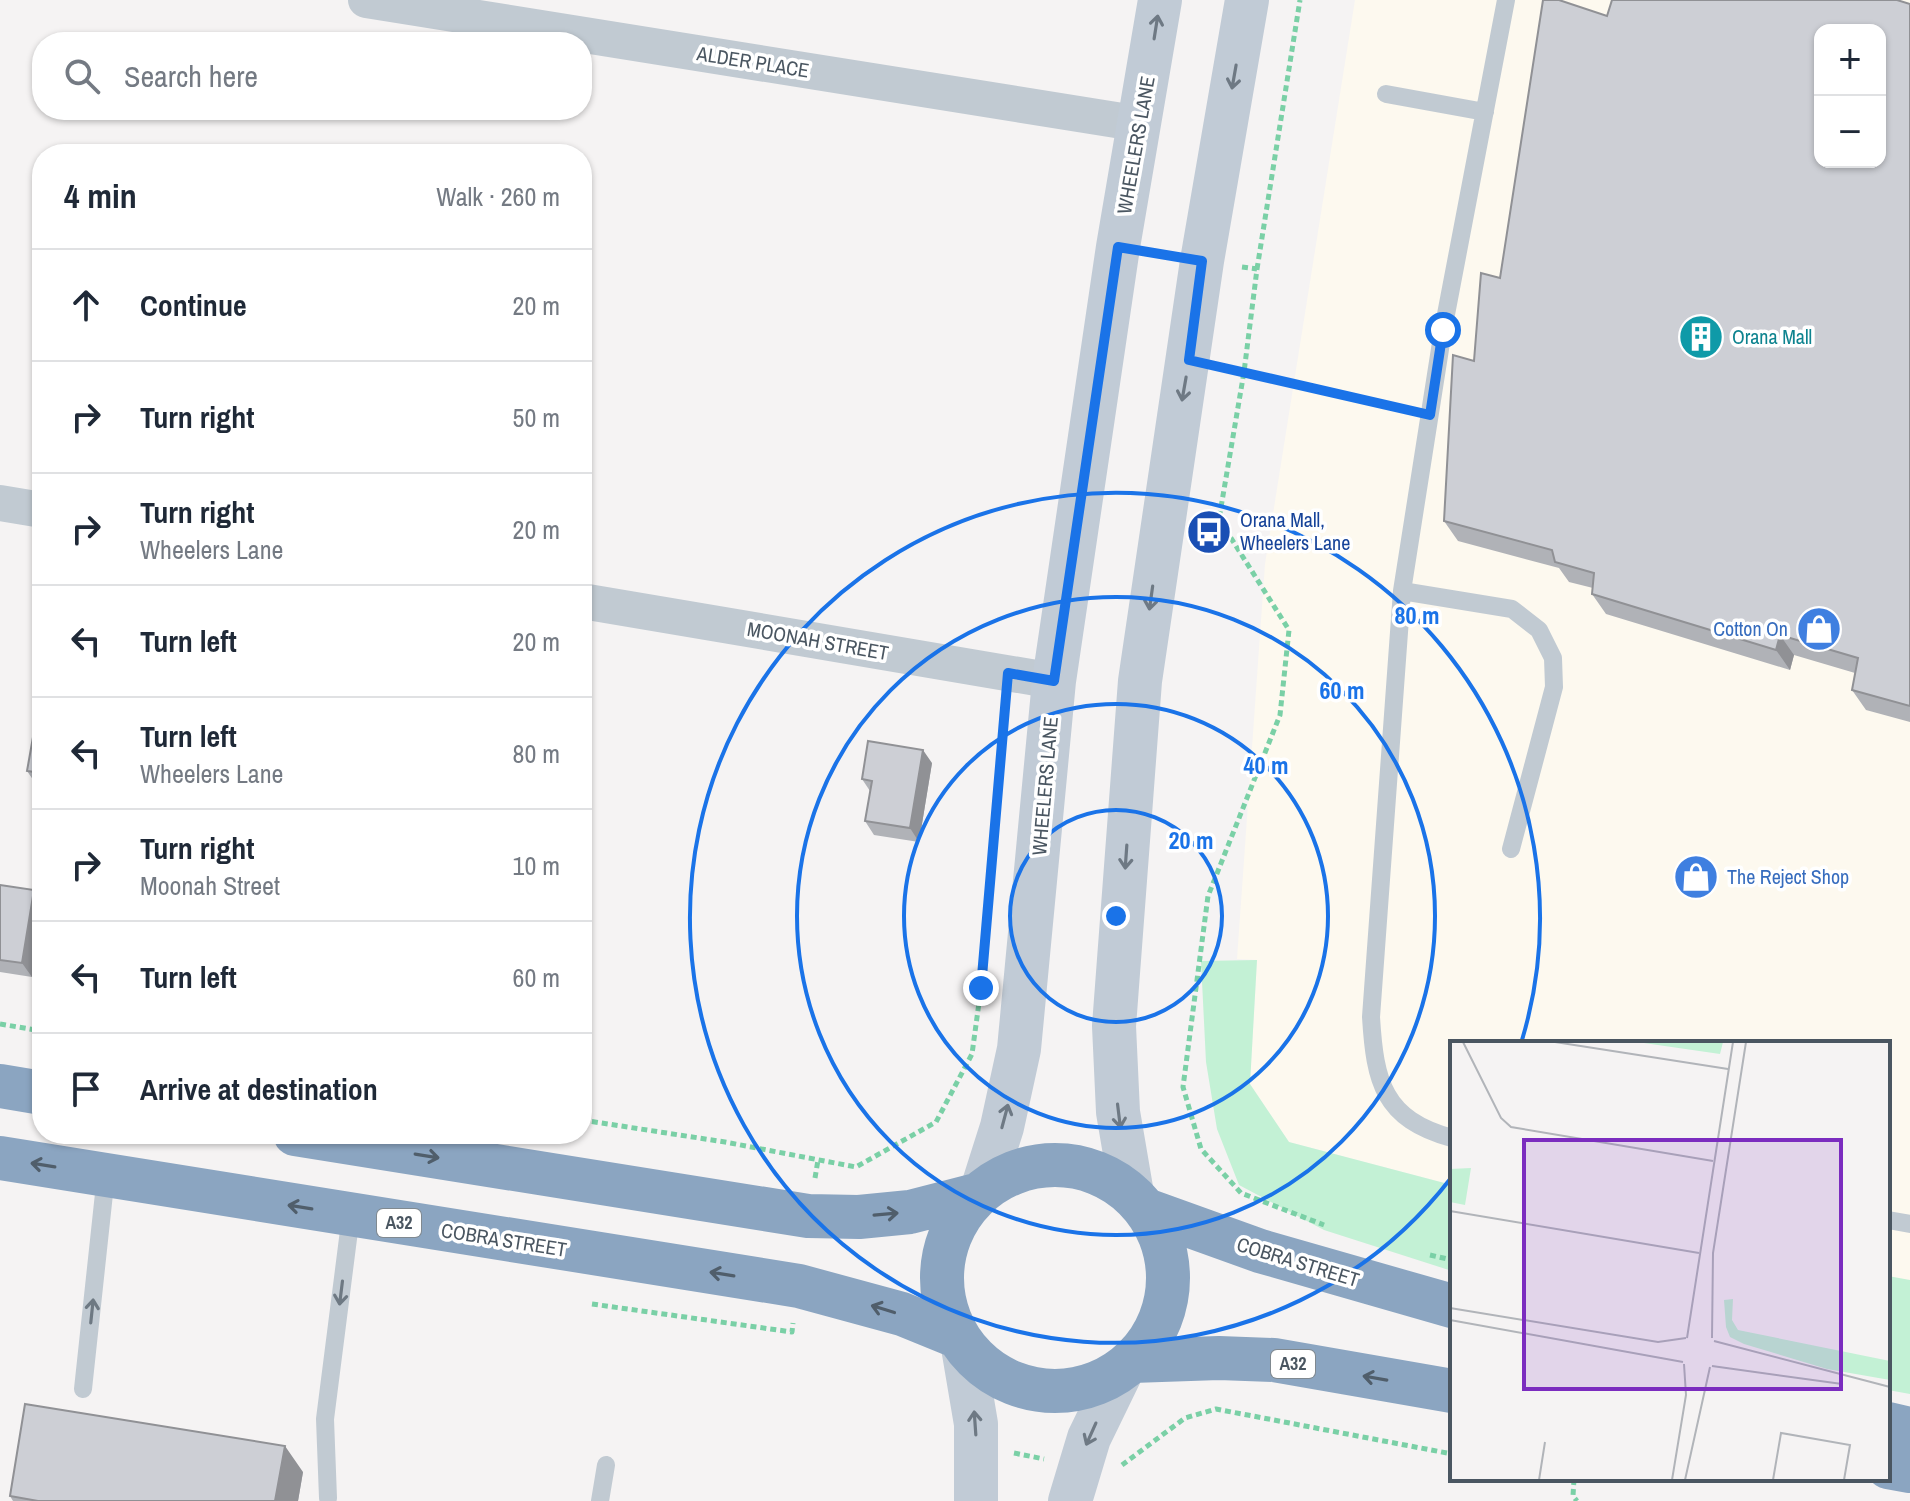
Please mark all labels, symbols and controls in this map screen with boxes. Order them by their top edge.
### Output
one-way arrow [1149,15,1164,40]
map controls [1814,24,1886,168]
button: + [1814,24,1886,96]
search box [32,32,592,120]
street label: ALDER PLACE [694,39,811,84]
icon: search [60,54,104,98]
text: Search here [124,56,258,96]
one-way arrow [1225,64,1240,89]
street label: WHEELERS LANE [1110,74,1161,216]
button: − [1814,96,1886,168]
text: 4 min [64,173,137,219]
text: Walk · 260 m [436,179,560,214]
icon: ahead [64,283,108,327]
text: Continue [140,285,247,325]
text: 20 m [513,288,560,323]
route start [1425,312,1461,348]
building icon: Orana Mall [1677,313,1725,361]
place label: Orana Mall [1732,323,1812,350]
one-way arrow [1176,376,1191,401]
icon: right [64,395,108,439]
text: Turn right [140,397,254,437]
text: 50 m [513,400,560,435]
text: Turn right [140,492,254,532]
place label: Orana Mall, Wheelers Lane [1240,506,1350,556]
icon: right [64,507,108,551]
bus stop icon: Orana Mall, Wheelers Lane [1185,508,1233,556]
text: 20 m [513,512,560,547]
text: Wheelers Lane [140,532,283,567]
one-way arrow [1143,585,1158,611]
text: 80 m [1395,599,1439,631]
shop icon: Cotton On [1795,605,1843,653]
street label: MOONAH STREET [745,615,891,666]
place label: Cotton On [1713,615,1788,642]
icon: left [64,619,108,663]
text: Turn left [140,621,237,661]
text: 20 m [513,624,560,659]
text: 60 m [1320,674,1364,706]
street label: WHEELERS LANE [1025,715,1064,857]
text: Turn left [140,716,237,756]
icon: left [64,731,108,775]
text: 80 m [513,736,560,771]
text: 40 m [1244,749,1288,781]
text: Wheelers Lane [140,756,283,791]
text: 20 m [1169,824,1213,856]
text: Turn right [140,828,254,868]
icon: right [64,843,108,887]
one-way arrow [1118,843,1133,870]
text: 10 m [513,848,560,883]
shop icon: The Reject Shop [1672,853,1720,901]
place label: The Reject Shop [1727,863,1849,890]
text: Moonah Street [140,868,280,903]
centre of rings [1102,902,1130,930]
icon: left [64,955,108,999]
text: Turn left [140,957,237,997]
text: 60 m [513,960,560,995]
route end [963,970,999,1006]
inset map [1450,1041,1890,1481]
icon: arrive [64,1067,108,1111]
text: Arrive at destination [140,1069,378,1109]
one-way arrow [998,1103,1013,1129]
one-way arrow [1112,1103,1127,1129]
one-way arrow [414,1149,439,1164]
one-way arrow [31,1157,56,1172]
one-way arrow [287,1199,313,1214]
one-way arrow [872,1206,899,1221]
road number: A32 [377,1209,421,1237]
street label: COBRA STREET [439,1216,569,1263]
street label: COBRA STREET [1234,1230,1363,1293]
one-way arrow [710,1266,735,1281]
one-way arrow [334,1279,349,1306]
one-way arrow [84,1298,99,1325]
one-way arrow [870,1301,896,1316]
road number: A32 [1271,1350,1315,1378]
one-way arrow [1363,1369,1388,1384]
one-way arrow [967,1410,982,1437]
one-way arrow [1083,1421,1098,1445]

